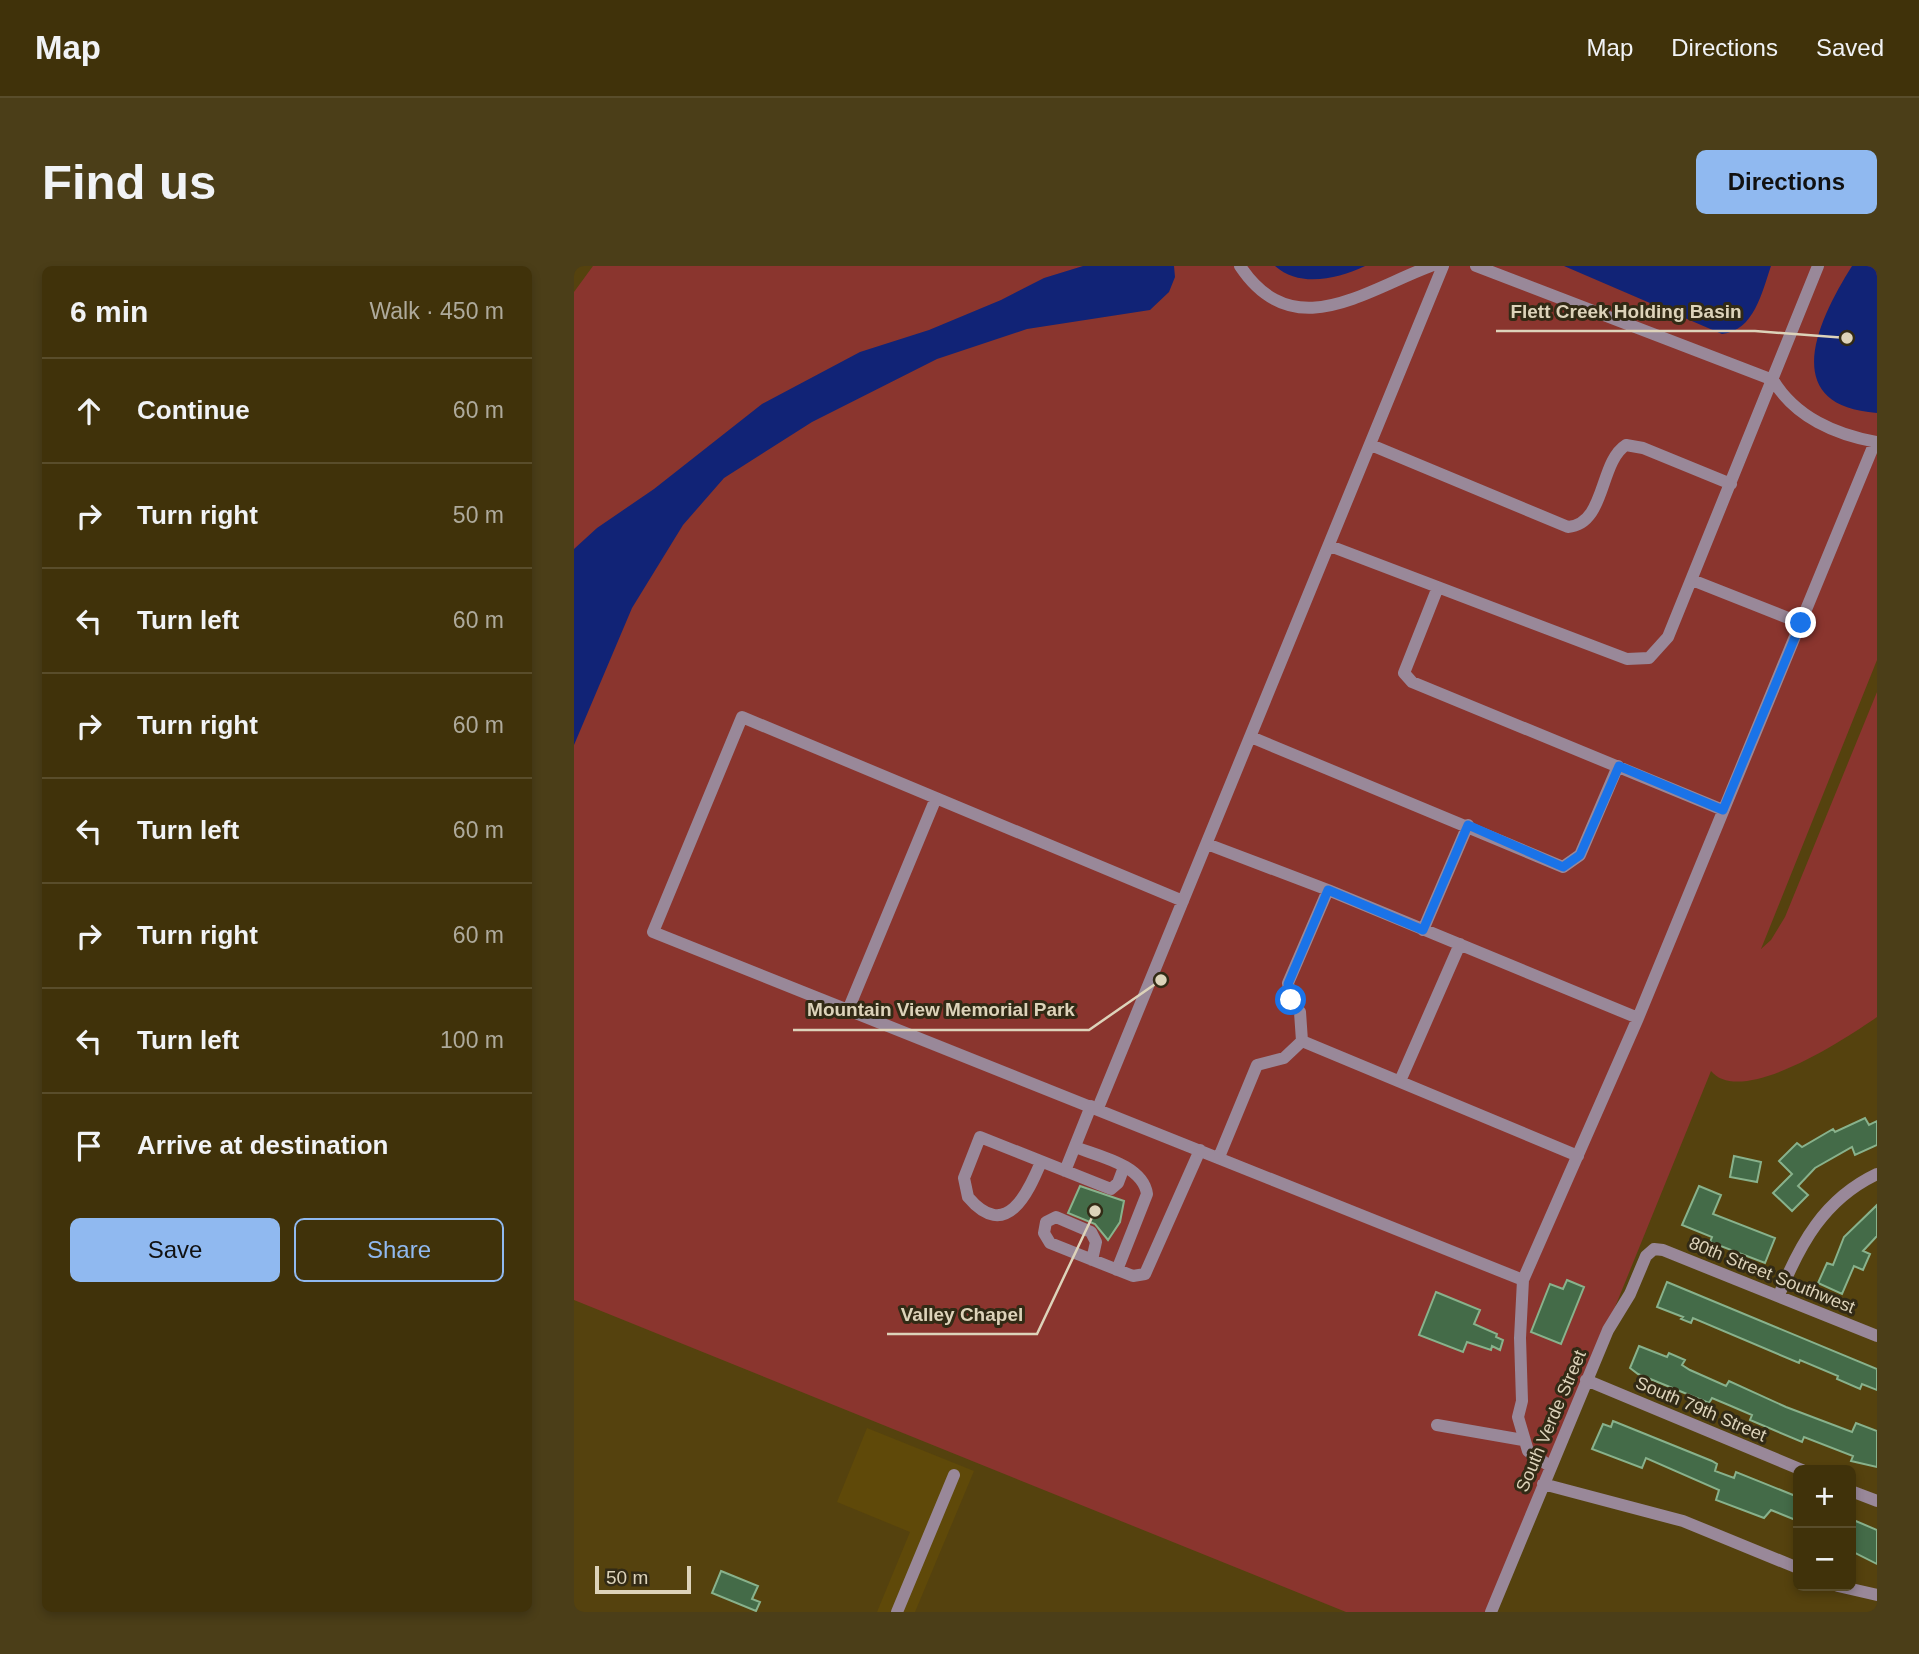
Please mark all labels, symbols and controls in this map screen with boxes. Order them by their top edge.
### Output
text: Map [35,29,101,66]
text: Map [1587,34,1633,61]
text: Directions [1671,34,1778,61]
text: Saved [1816,34,1884,61]
button: Directions [1696,150,1877,214]
text: Find us [42,155,216,209]
callout: Flett Creek Holding Basin [1496,291,1755,331]
text: 6 min [70,295,148,328]
text: Walk · 450 m [369,298,504,324]
text: Flett Creek Holding Basin [1510,301,1742,322]
icon: ahead [70,392,108,430]
text: Continue [137,395,250,425]
text: 60 m [453,397,504,423]
icon: right [70,497,108,535]
text: Turn right [137,500,258,530]
text: 50 m [453,502,504,528]
icon: left [70,602,108,640]
text: Turn left [137,605,239,635]
text: 60 m [453,607,504,633]
route end [1785,607,1816,638]
icon: right [70,707,108,745]
text: Turn right [137,710,258,740]
text: 60 m [453,712,504,738]
icon: left [70,812,108,850]
text: Turn left [137,815,239,845]
text: 60 m [453,817,504,843]
icon: right [70,917,108,955]
text: Turn right [137,920,258,950]
text: 60 m [453,922,504,948]
route start [1275,984,1306,1015]
callout: Mountain View Memorial Park [793,990,1089,1030]
text: Mountain View Memorial Park [807,999,1075,1020]
icon: left [70,1022,108,1060]
text: Turn left [137,1025,239,1055]
text: 100 m [440,1027,504,1053]
icon: arrive [70,1127,108,1165]
text: Arrive at destination [137,1130,388,1160]
button: Save [70,1218,280,1282]
button: Share [294,1218,504,1282]
street label: 80th Street Southwest [1686,1233,1858,1317]
callout: Valley Chapel [887,1294,1037,1334]
text: Valley Chapel [901,1304,1023,1325]
street label: South Verde Street [1512,1347,1590,1495]
street label: South 79th Street [1633,1372,1769,1446]
map controls [1793,1465,1856,1591]
button: + [1793,1465,1856,1528]
button: − [1793,1528,1856,1591]
scale bar [595,1563,691,1595]
text: 50 m [606,1567,648,1588]

